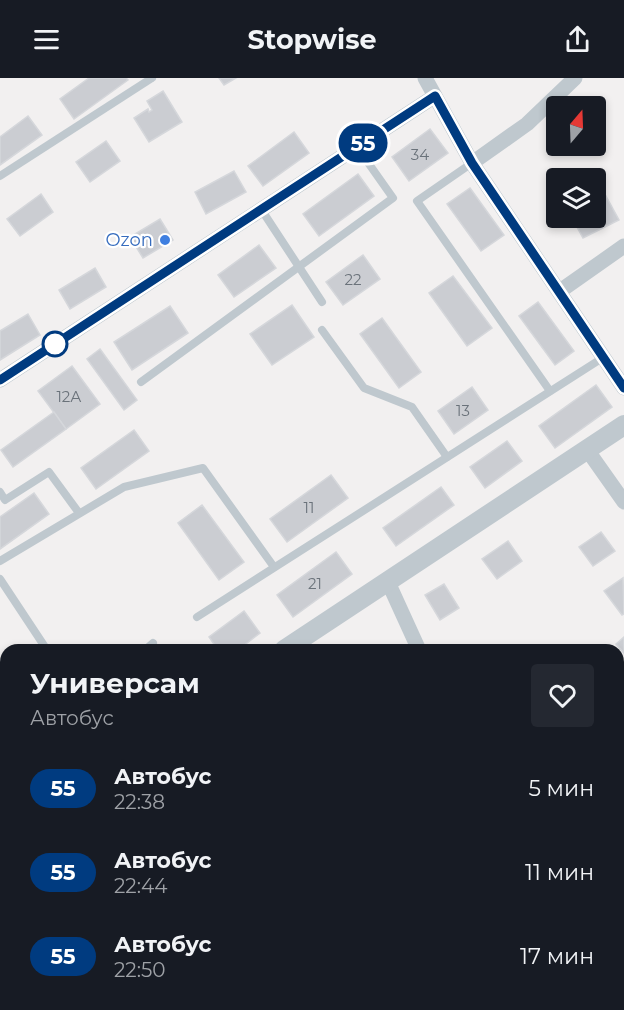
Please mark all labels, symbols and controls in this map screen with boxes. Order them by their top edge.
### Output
icon: menu [30,23,63,56]
text: Stopwise [247,23,377,56]
icon: share [561,23,594,56]
north arrow [546,96,606,156]
map controls [546,96,606,228]
line badge: 55 [336,124,390,162]
text: 55 [351,131,375,156]
house number: 34 [411,145,429,164]
button: layers [546,168,606,228]
place label: Ozon [105,229,153,251]
marker: Ozon [158,233,172,247]
house number: 22 [344,270,362,289]
unlabelled marker [42,331,68,357]
house number: 12А [56,387,82,406]
house number: 13 [456,401,470,420]
house number: 11 [304,498,314,517]
house number: 21 [308,574,322,593]
button: heart [531,664,594,727]
text: Универсам [30,666,200,700]
text: Автобус [30,706,114,730]
text: Автобус [114,763,212,790]
text: 5 мин [528,775,594,802]
text: 55 [51,776,75,801]
text: 22:38 [114,790,165,814]
text: Автобус [114,847,212,874]
text: 11 мин [525,859,594,886]
text: 55 [51,860,75,885]
text: 22:44 [114,874,167,898]
text: Автобус [114,931,212,958]
text: 17 мин [520,943,594,970]
text: 55 [51,944,75,969]
text: 22:50 [114,958,166,982]

